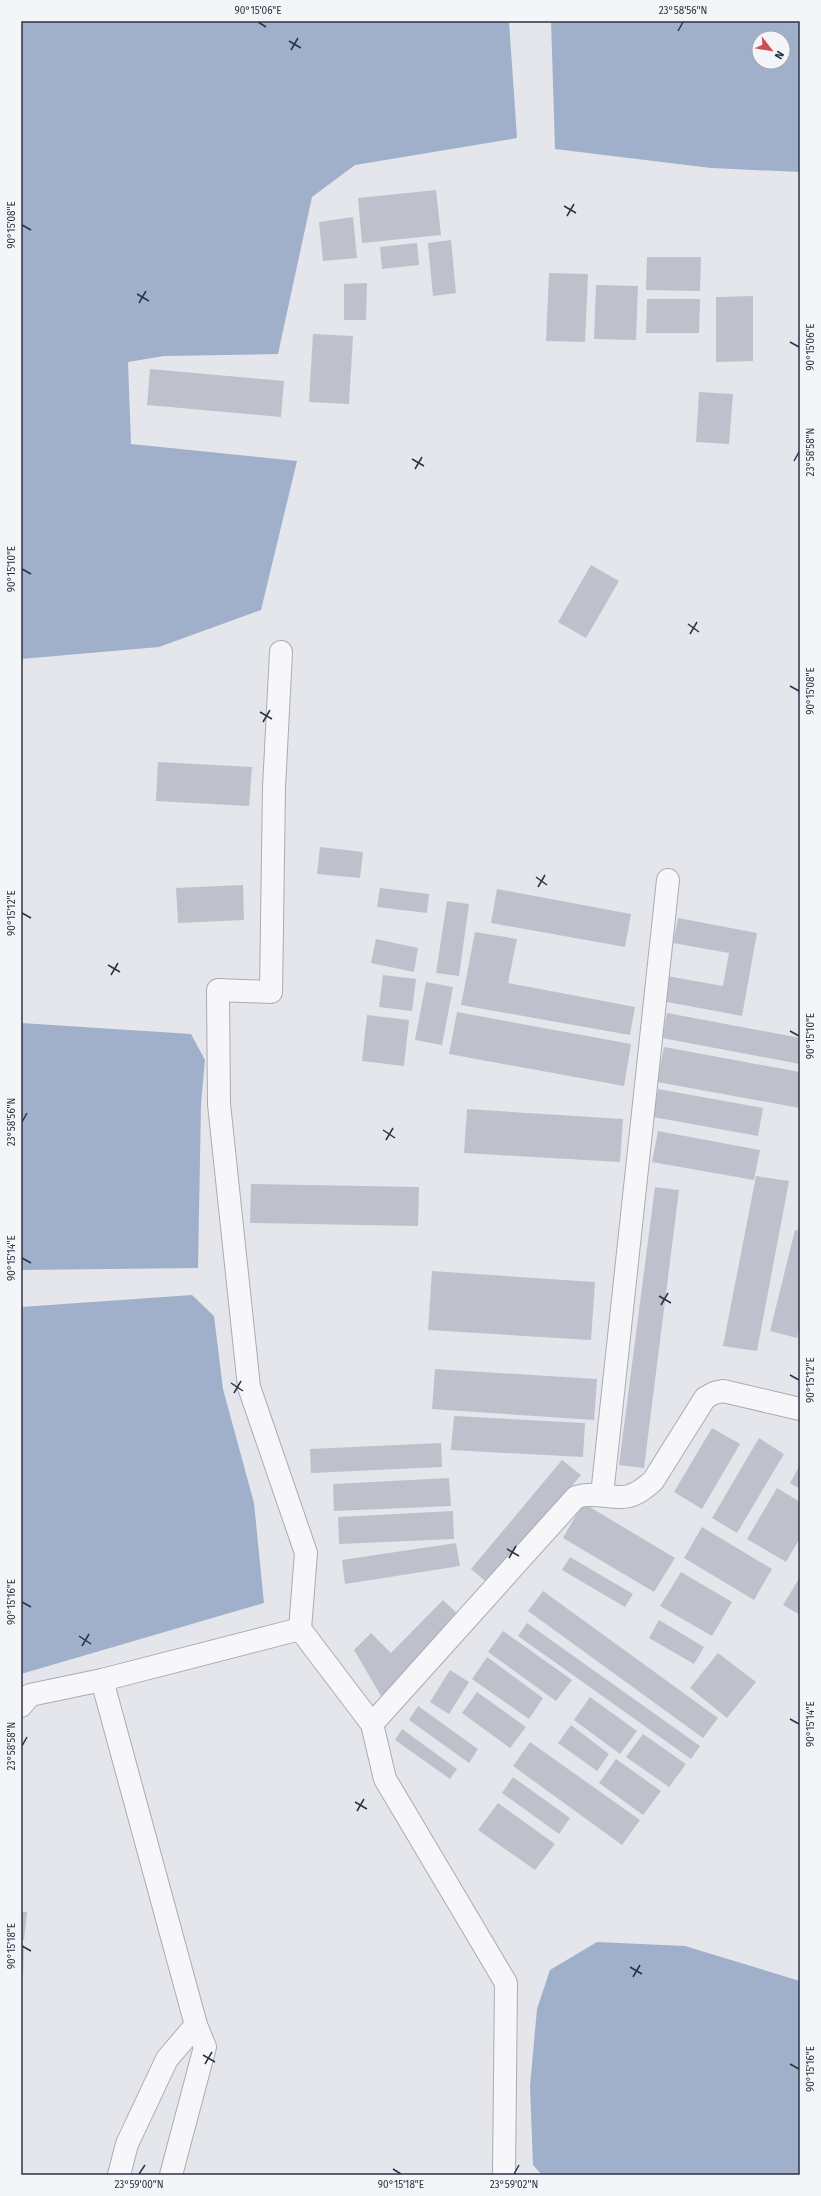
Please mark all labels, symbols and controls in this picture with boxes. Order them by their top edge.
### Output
text: 90°15'06"E [234,5,282,17]
text: 23°58'56"N [659,5,707,17]
north arrow [751,30,791,70]
text: N [772,48,787,61]
text: 90°15'08"E [6,201,18,249]
text: 90°15'06"E [805,323,817,371]
text: 23°58'58"N [805,428,817,476]
text: 90°15'10"E [6,546,18,592]
text: 90°15'08"E [805,667,817,715]
text: 90°15'12"E [6,890,18,936]
text: 90°15'10"E [805,1013,817,1059]
text: 23°58'56"N [6,1098,18,1146]
text: 90°15'14"E [6,1235,18,1281]
text: 90°15'12"E [805,1357,817,1403]
text: 90°15'16"E [6,1579,18,1625]
text: 90°15'14"E [805,1701,817,1747]
text: 23°58'58"N [6,1722,18,1770]
text: 90°15'18"E [6,1923,18,1969]
text: 90°15'16"E [805,2046,817,2092]
text: 23°59'00"N [114,2179,164,2191]
text: 90°15'18"E [378,2179,424,2191]
text: 23°59'02"N [490,2179,538,2191]

